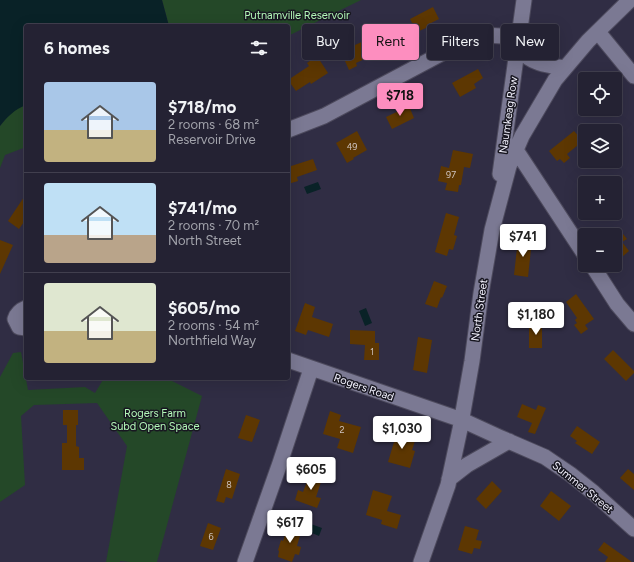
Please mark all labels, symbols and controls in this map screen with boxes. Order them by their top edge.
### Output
park label: Putnamville Reservoir [244,9,350,22]
chip: Buy [302,24,354,60]
chip: Rent [362,24,419,60]
chip: Filters [427,24,493,60]
chip: New [501,24,559,60]
icon: filters [248,37,270,59]
text: 6 homes [44,38,110,58]
map controls [578,72,622,272]
button: locate [578,72,622,116]
street label: Naumkeag Row [497,75,520,154]
pin: $718 [376,83,424,117]
text: $718 [386,88,414,103]
text: $718/mo [168,97,237,117]
icon: home [76,98,124,146]
text: 2 rooms · 68 m² [168,117,259,132]
button: layers [578,124,622,168]
text: Reservoir Drive [168,132,256,147]
house number: 49 [347,141,357,152]
house number: 97 [446,169,456,180]
button: + [578,176,622,220]
text: $741/mo [168,198,237,218]
icon: home [76,199,124,247]
text: 2 rooms · 70 m² [168,218,259,233]
pin: $741 [499,224,547,258]
button: − [578,228,622,272]
text: $741 [509,229,537,244]
text: North Street [168,233,242,248]
street label: North Street [469,278,490,342]
text: $605/mo [168,298,240,318]
icon: home [76,299,124,347]
pin: $1,180 [503,302,569,336]
text: $1,180 [517,307,555,322]
text: 2 rooms · 54 m² [168,318,259,333]
text: Northfield Way [168,333,256,348]
house number: 1 [370,346,374,357]
street label: Rogers Road [332,371,396,404]
park label: Rogers Farm Subd Open Space [110,407,200,433]
pin: $1,030 [369,416,435,450]
text: $1,030 [382,421,422,436]
house number: 2 [339,424,345,435]
pin: $605 [287,457,335,491]
street label: Summer Street [550,459,616,516]
text: $605 [296,462,326,477]
house number: 8 [226,479,232,490]
pin: $617 [266,510,314,544]
text: $617 [276,515,304,530]
house number: 6 [208,531,214,542]

